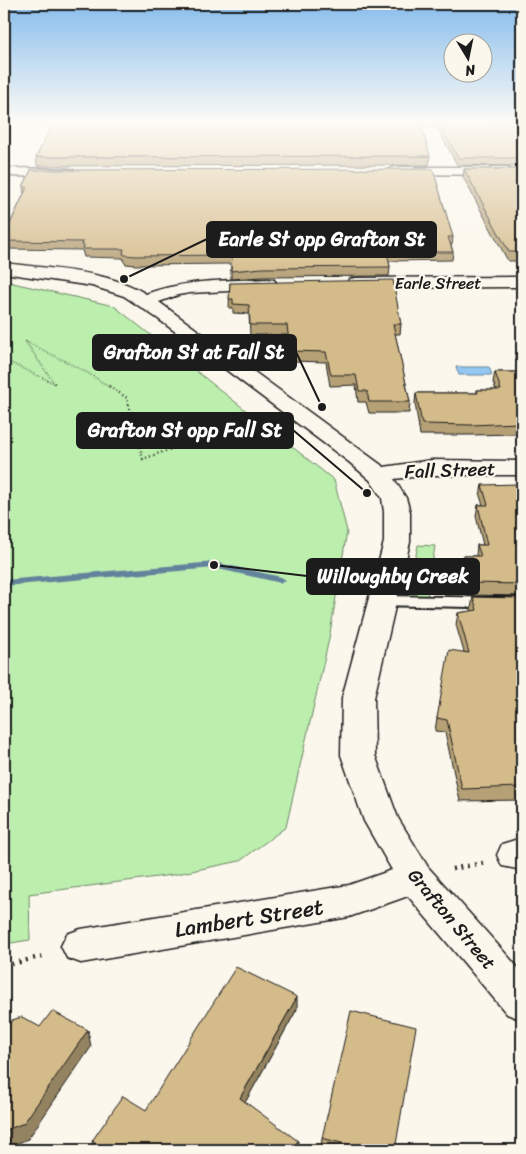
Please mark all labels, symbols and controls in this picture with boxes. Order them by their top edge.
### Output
north arrow [444,32,494,82]
text: N [463,57,478,84]
callout: Earle St opp Grafton St [207,222,436,257]
text: Earle St opp Grafton St [218,222,426,257]
street label: Earle Street [395,269,481,298]
callout: Grafton St at Fall St [93,335,296,370]
text: Grafton St at Fall St [103,335,284,370]
callout: Grafton St opp Fall St [77,413,293,448]
text: Grafton St opp Fall St [87,413,283,448]
street label: Fall Street [404,452,496,488]
callout: Willoughby Creek [307,559,479,594]
text: Willoughby Creek [317,559,469,594]
street label: Grafton Street [399,861,505,977]
street label: Lambert Street [172,887,327,949]

